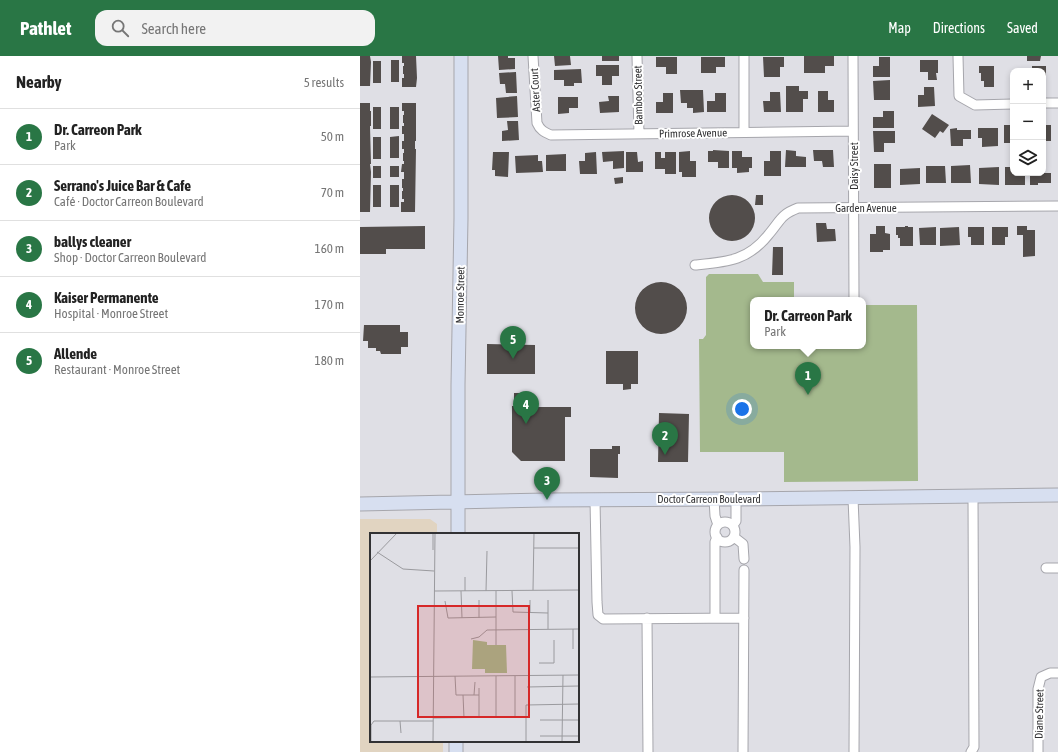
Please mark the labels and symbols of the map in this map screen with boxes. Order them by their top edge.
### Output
street label: Bamboo Street [631,65,645,125]
street label: Aster Court [528,68,542,112]
street label: Primrose Avenue [659,126,727,140]
street label: Daisy Street [848,142,860,190]
street label: Garden Avenue [835,202,897,214]
street label: Monroe Street [454,266,466,324]
pin: 5 [500,326,526,359]
pin: 1 [795,362,821,395]
pin: 4 [513,391,539,424]
your location [732,399,752,419]
pin: 2 [652,422,678,455]
pin: 3 [534,467,560,500]
street label: Doctor Carreon Boulevard [657,493,761,505]
inset map [370,533,579,742]
street label: Diane Street [1033,689,1045,739]

